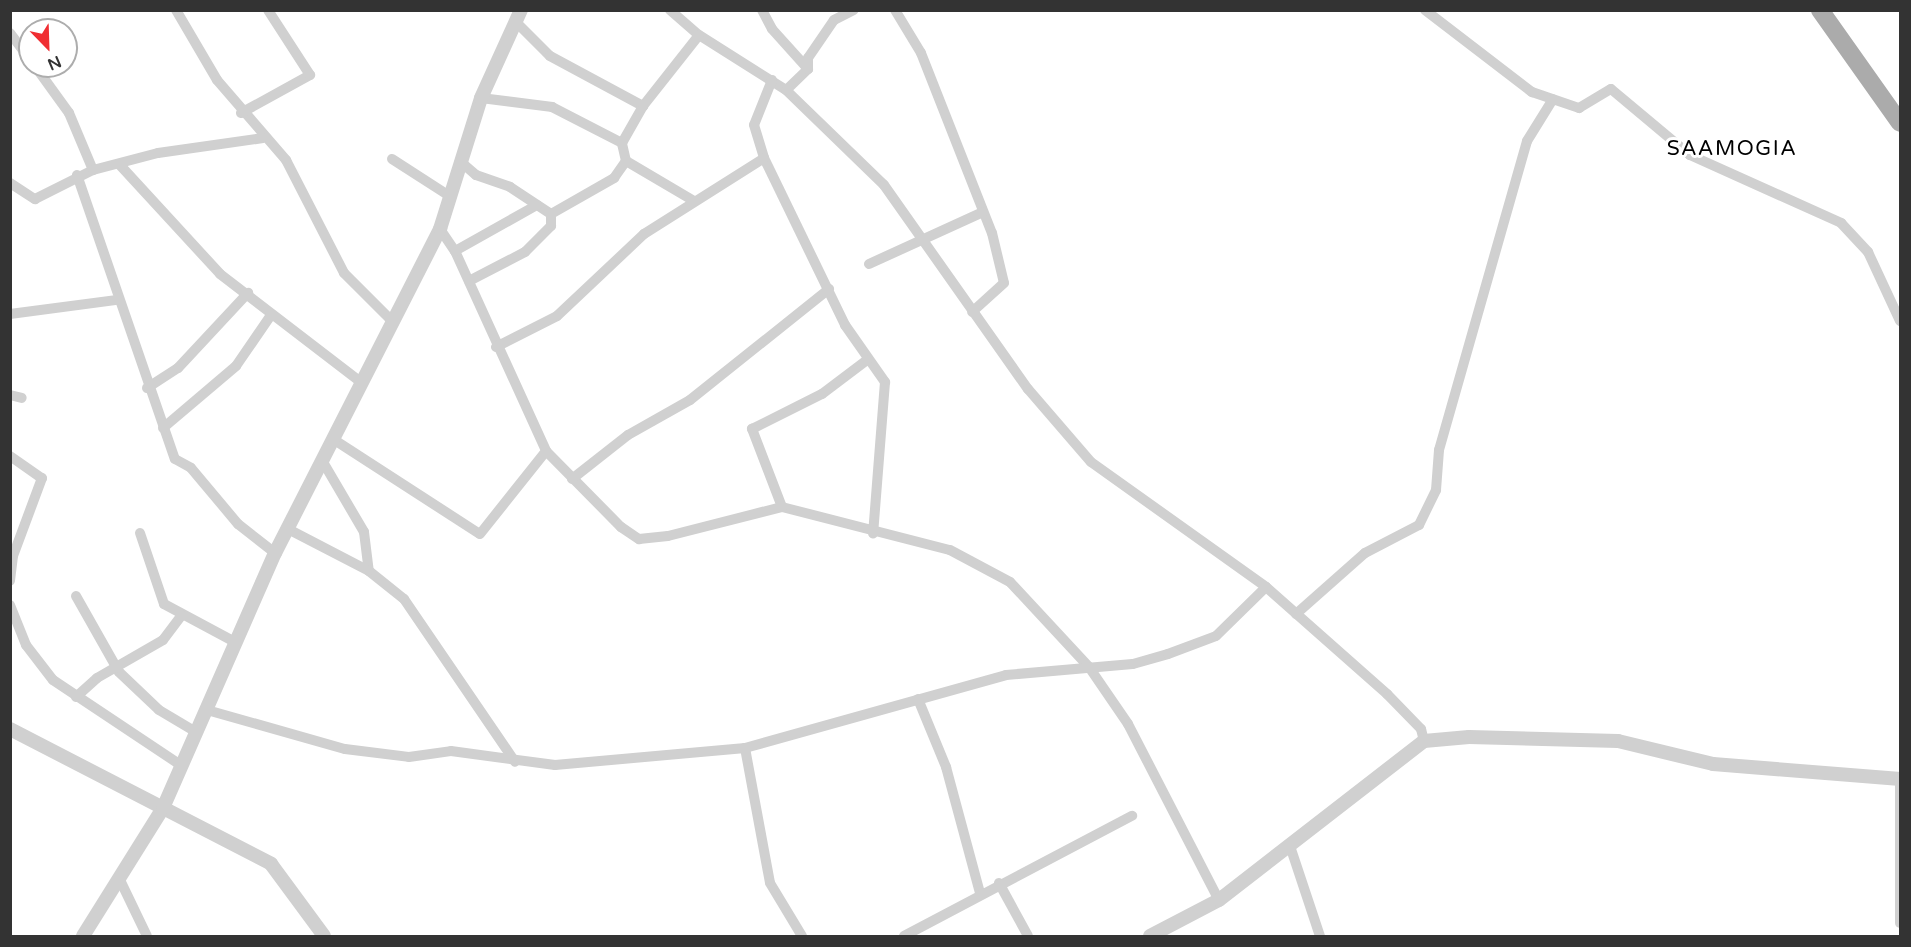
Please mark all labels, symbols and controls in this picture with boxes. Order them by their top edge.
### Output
north arrow [18,18,78,78]
text: N [44,51,64,74]
district label: SAAMOGIA [1667,136,1797,162]

